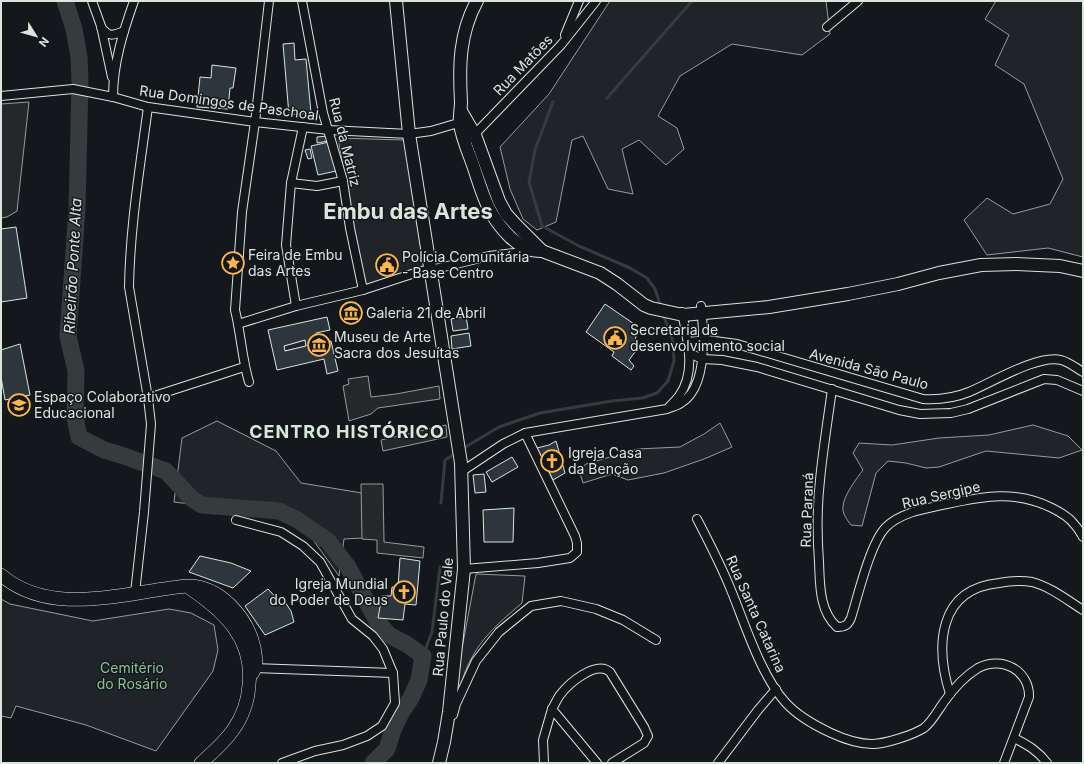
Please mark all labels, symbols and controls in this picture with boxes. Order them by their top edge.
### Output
north arrow [16,16,56,56]
street label: Rua Matões [489,31,556,99]
text: N [36,34,52,50]
street label: Rua Domingos de Paschoal [138,82,320,123]
street label: Rua da Matriz [326,96,365,188]
water label: Ribeirão Ponte Alta [59,198,86,334]
district label: Embu das Artes [323,198,493,224]
place label: Feira de Embu das Artes [248,246,343,279]
place label: Polícia Comunitária - Base Centro [402,248,529,281]
place icon: Feira de Embu das Artes [220,250,246,276]
public building icon: Polícia Comunitária - Base Centro [374,252,400,278]
museum icon: Galeria 21 de Abril [338,300,364,326]
place label: Galeria 21 de Abril [366,304,486,321]
place label: Secretaria de desenvolvimento social [630,321,785,354]
public building icon: Secretaria de desenvolvimento social [602,325,628,351]
place label: Museu de Arte Sacra dos Jesuítas [334,328,459,361]
museum icon: Museu de Arte Sacra dos Jesuítas [306,332,332,358]
street label: Avenida São Paulo [808,344,931,393]
place label: Espaço Colaborativo Educacional [34,388,171,421]
school or university icon: Espaço Colaborativo Educacional [6,392,32,418]
district label: CENTRO HISTÓRICO [249,421,445,442]
place label: Igreja Casa da Benção [568,444,642,477]
church icon: Igreja Casa da Benção [539,448,565,474]
street label: Rua Paraná [797,472,816,548]
street label: Rua Sergipe [900,477,982,512]
street label: Rua Santa Catarina [723,553,790,675]
street label: Rua Paulo do Vale [429,557,456,677]
place label: Igreja Mundial do Poder de Deus [269,575,388,608]
church icon: Igreja Mundial do Poder de Deus [391,579,417,605]
park label: Cemitério do Rosário [97,659,167,692]

